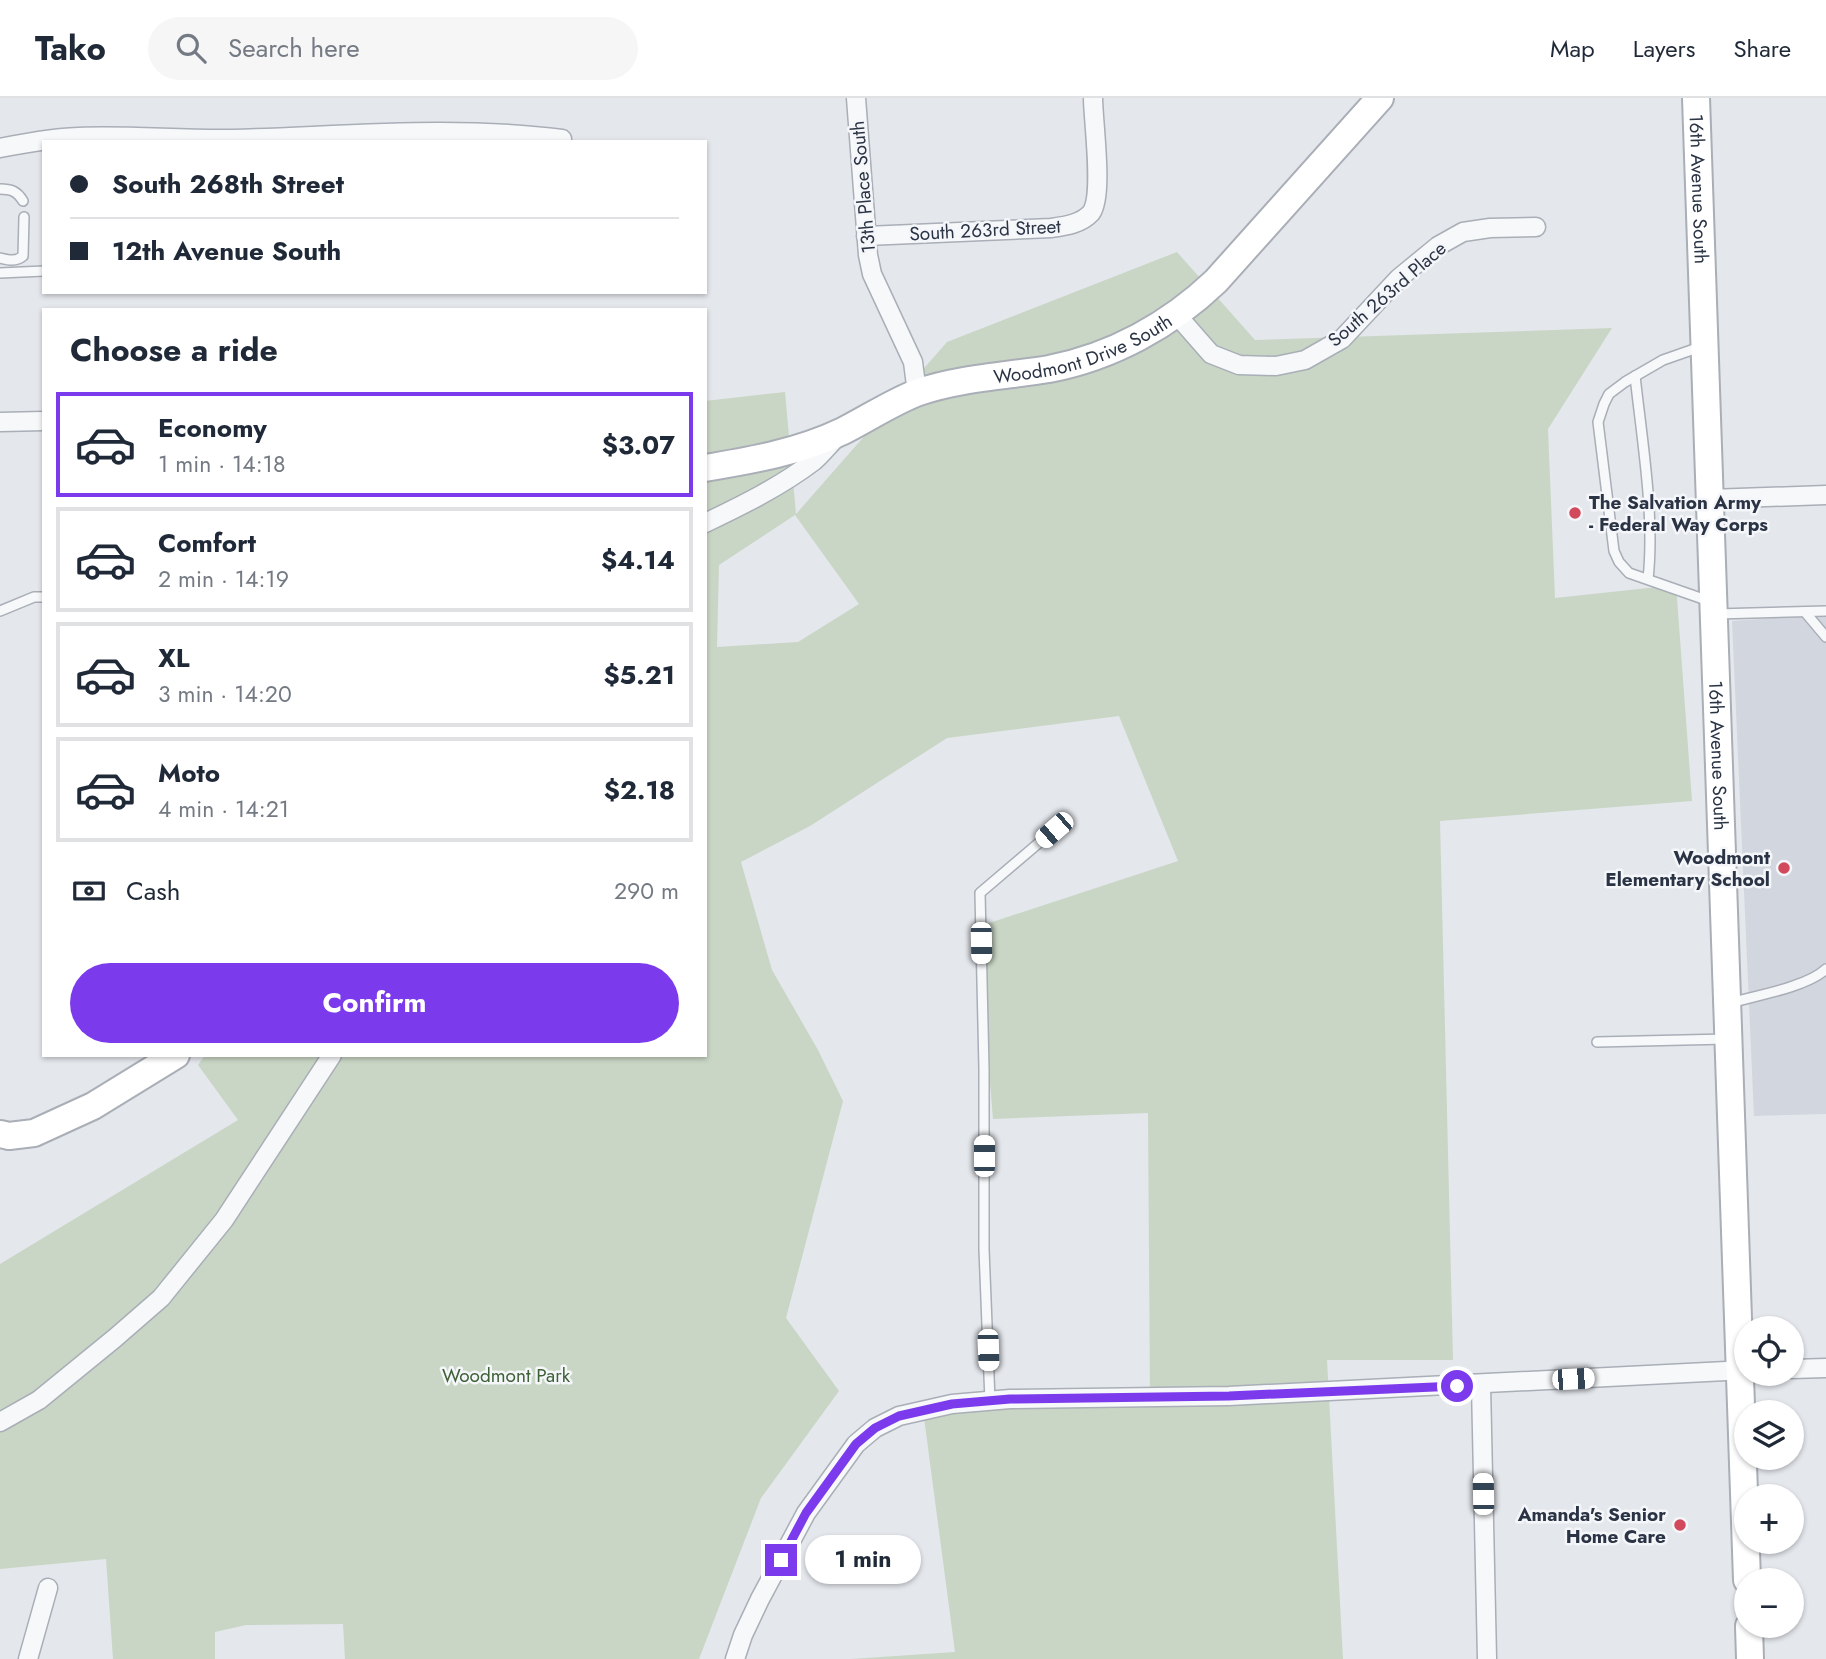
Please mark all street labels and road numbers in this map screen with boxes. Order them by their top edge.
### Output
street label: 16th Avenue South [1683,114,1715,264]
street label: 13th Place South [844,120,882,254]
street label: South 263rd Street [909,213,1062,247]
street label: South 263rd Place [1322,235,1452,353]
street label: Woodmont Drive South [992,307,1177,390]
street label: 16th Avenue South [1703,680,1735,831]

